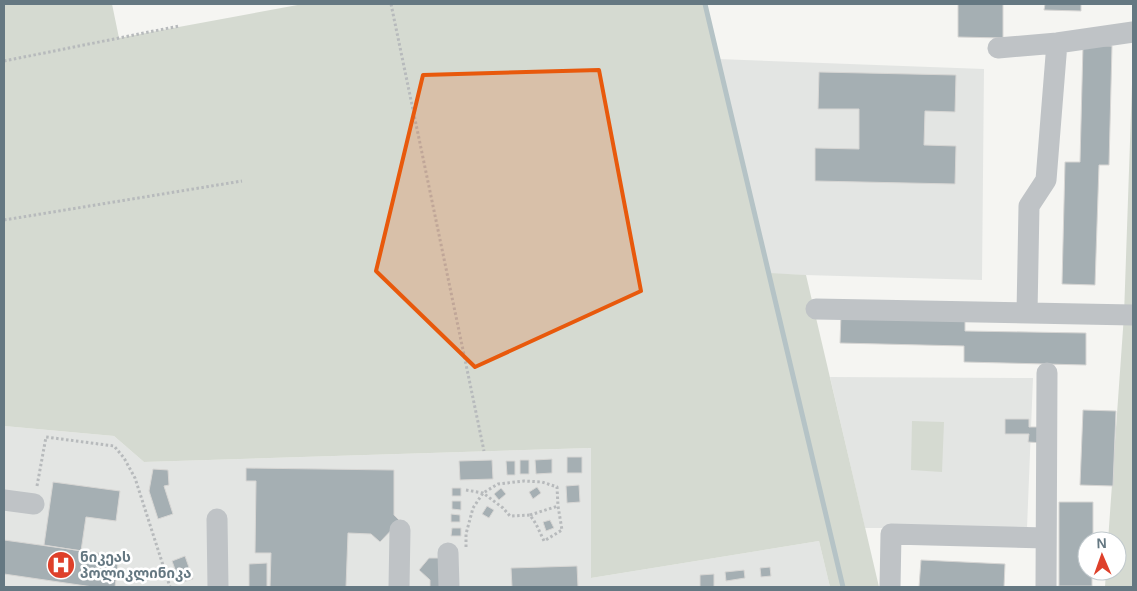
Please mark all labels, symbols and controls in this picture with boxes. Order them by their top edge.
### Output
north arrow [1077,531,1127,581]
text: N [1096,535,1107,551]
place label: ნიკეას პოლიკლინიკა [80,549,191,582]
hospital icon: ნიკეას პოლიკლინიკა [46,550,76,580]

